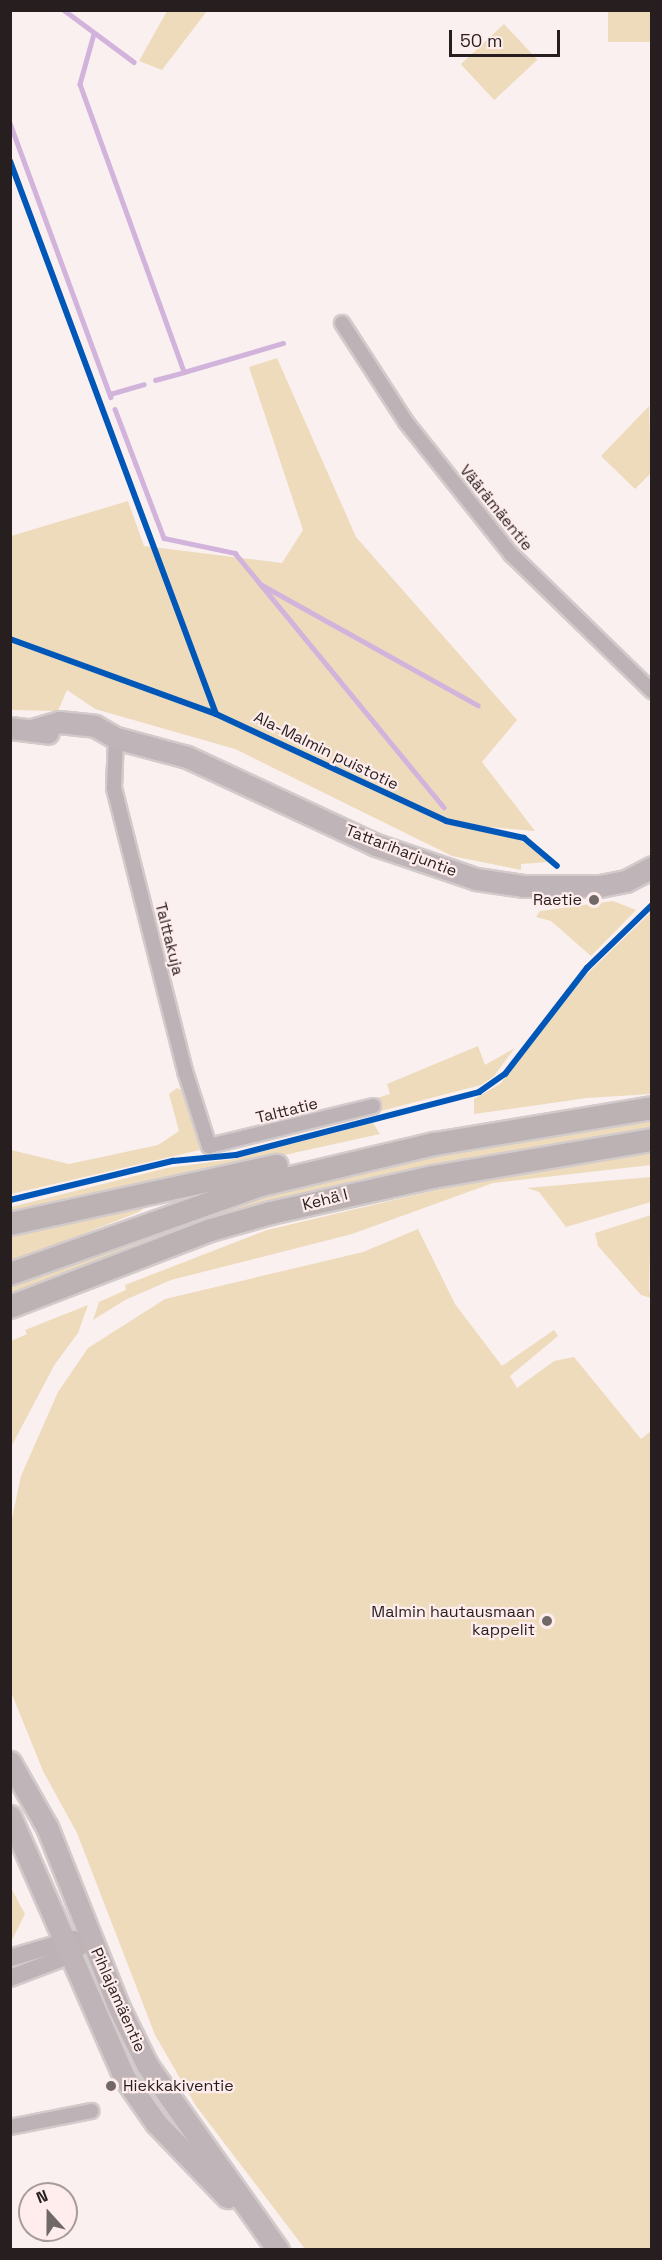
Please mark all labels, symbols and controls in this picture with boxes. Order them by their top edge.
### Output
scale bar [452,18,563,56]
text: 50 m [460,29,502,52]
street label: Väärämäentie [455,461,537,555]
street label: Ala-Malmin puistotie [251,708,401,794]
street label: Tattariharjuntie [342,821,460,881]
place label: Raetie [533,890,582,910]
marker: Raetie [587,893,601,907]
street label: Talttakuja [151,901,187,977]
street label: Talttatie [254,1094,320,1128]
street label: Kehä I [300,1185,350,1215]
place label: Malmin hautausmaan kappelit [371,1602,535,1640]
marker: Malmin hautausmaan kappelit [540,1614,554,1628]
street label: Pihlajamäentie [86,1945,150,2055]
place label: Hiekkakiventie [123,2076,234,2096]
marker: Hiekkakiventie [104,2079,118,2093]
north arrow [18,2182,78,2242]
text: N [33,2185,51,2208]

